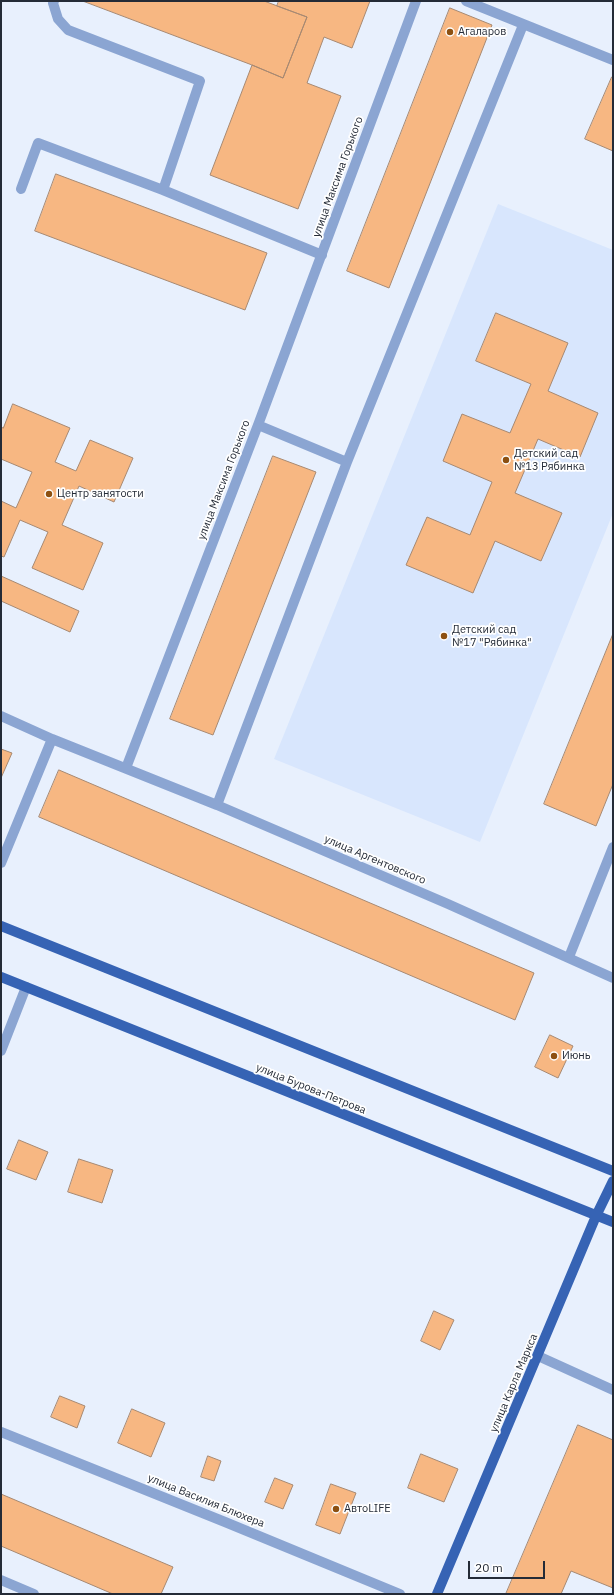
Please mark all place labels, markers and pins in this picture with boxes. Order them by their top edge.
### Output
place label: Агаларов [458,25,506,39]
marker: Агаларов [445,27,455,37]
place label: Детский сад №13 Рябинка [514,447,585,473]
marker: Детский сад №13 Рябинка [501,455,511,465]
place label: Центр занятости [57,487,144,501]
marker: Центр занятости [44,489,54,499]
place label: Детский сад №17 "Рябинка" [452,623,532,649]
marker: Детский сад №17 "Рябинка" [439,631,449,641]
place label: Июнь [562,1049,591,1063]
marker: Июнь [549,1051,559,1061]
place label: АвтоLIFE [344,1502,391,1516]
marker: АвтоLIFE [331,1504,341,1514]

